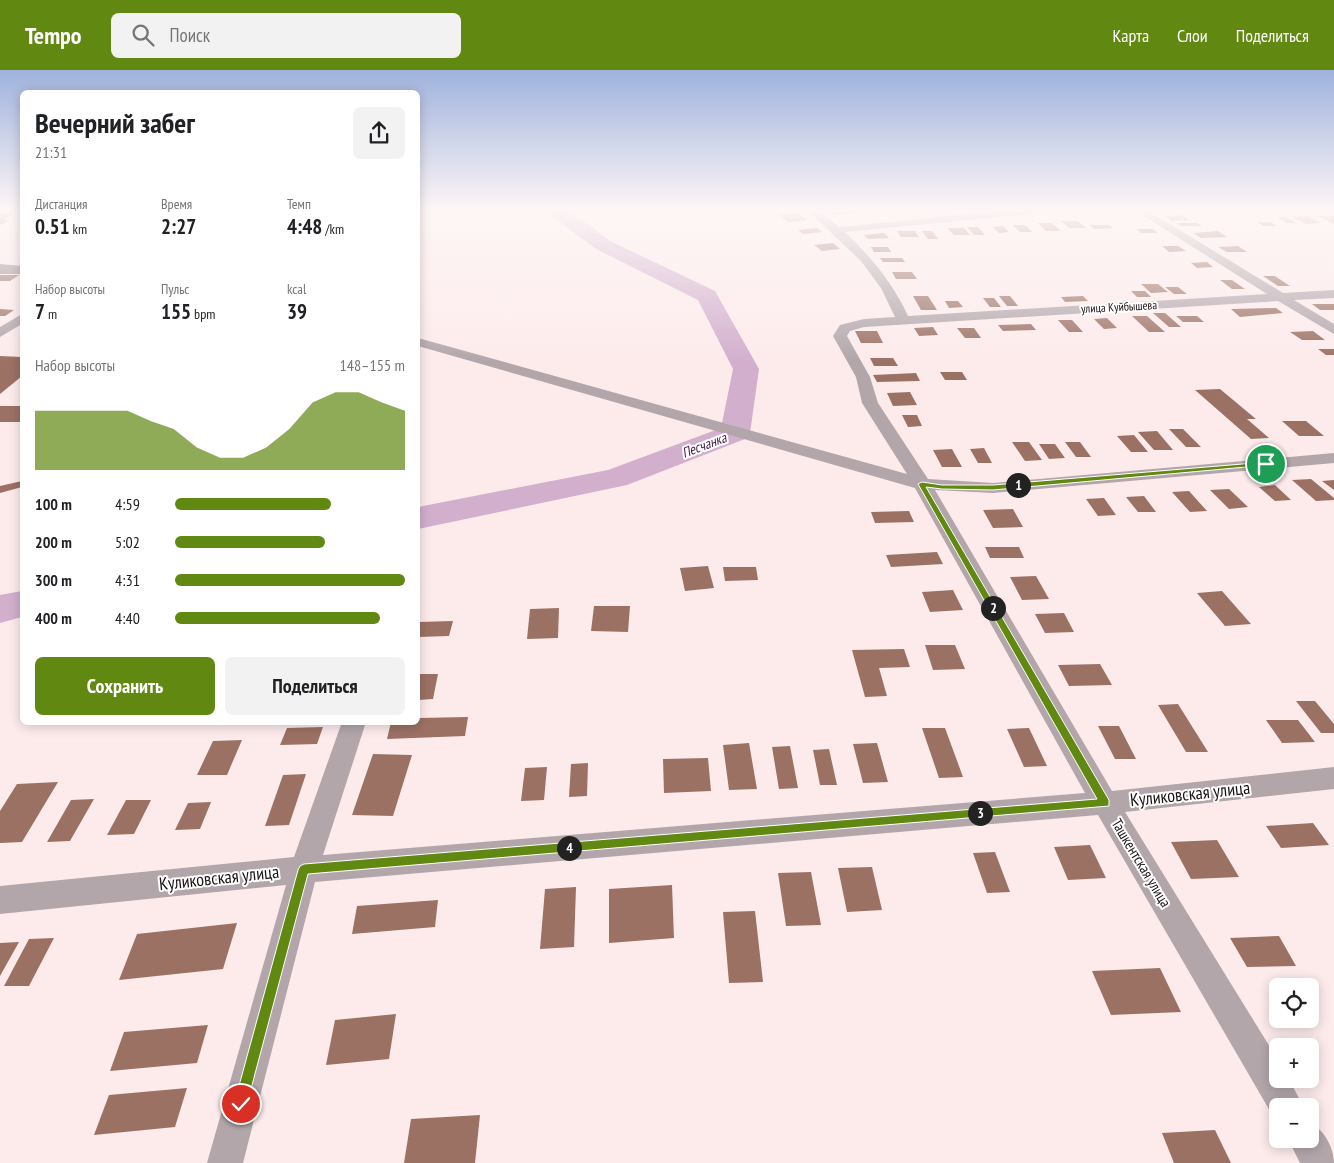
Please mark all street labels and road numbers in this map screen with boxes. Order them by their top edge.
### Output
street label: улица Куйбышева [1081,297,1158,316]
street label: Куликовская улица [1129,776,1251,811]
street label: Ташкентская улица [1108,815,1175,911]
street label: Куликовская улица [158,860,280,895]

